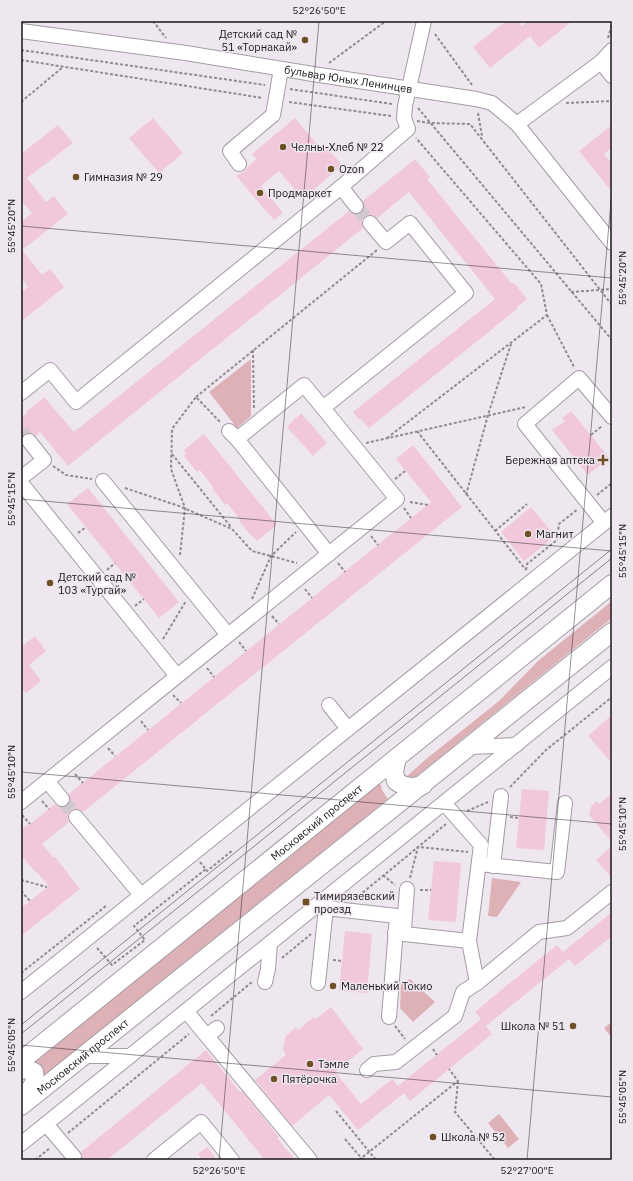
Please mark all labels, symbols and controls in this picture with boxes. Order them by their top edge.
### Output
text: 52°26'50"E [292,4,346,17]
place label: Детский сад № 51 «Торнакай» [219,27,297,54]
marker: Детский сад № 51 «Торнакай» [300,35,310,45]
street label: бульвар Юных Ленинцев [283,62,413,96]
place label: Челны-Хлеб № 22 [291,140,384,154]
marker: Челны-Хлеб № 22 [278,142,288,152]
place label: Ozon [339,162,364,176]
marker: Ozon [326,164,336,174]
place label: Гимназия № 29 [84,170,163,184]
marker: Гимназия № 29 [71,172,81,182]
place label: Продмаркет [268,186,332,200]
marker: Продмаркет [255,188,265,198]
text: 55°45'20"N [5,199,18,253]
text: 55°45'20"N [616,251,629,305]
place label: Бережная аптека [505,453,595,467]
marker: Бережная аптека [598,455,608,465]
text: 55°45'15"N [5,472,18,526]
text: 55°45'15"N [616,524,629,578]
place label: Магнит [536,527,574,541]
marker: Магнит [523,529,533,539]
place label: Детский сад № 103 «Тургай» [58,570,136,597]
marker: Детский сад № 103 «Тургай» [45,578,55,588]
text: 55°45'10"N [5,745,18,799]
street label: Московский проспект [268,781,365,864]
text: 55°45'10"N [616,797,629,851]
place label: Тимирязевский проезд [314,889,395,916]
marker: Тимирязевский проезд [301,897,311,907]
place label: Маленький Токио [341,979,432,993]
marker: Маленький Токио [328,981,338,991]
street label: Московский проспект [34,1015,131,1098]
text: 55°45'05"N [5,1018,18,1072]
place label: Школа № 51 [501,1019,565,1033]
marker: Школа № 51 [568,1021,578,1031]
place label: Тэмле [318,1057,349,1071]
marker: Тэмле [305,1059,315,1069]
text: 55°45'05"N [616,1070,629,1124]
place label: Пятёрочка [282,1072,337,1086]
marker: Пятёрочка [269,1074,279,1084]
place label: Школа № 52 [441,1130,505,1144]
marker: Школа № 52 [428,1132,438,1142]
text: 52°26'50"E [192,1164,246,1177]
text: 52°27'00"E [500,1164,554,1177]

